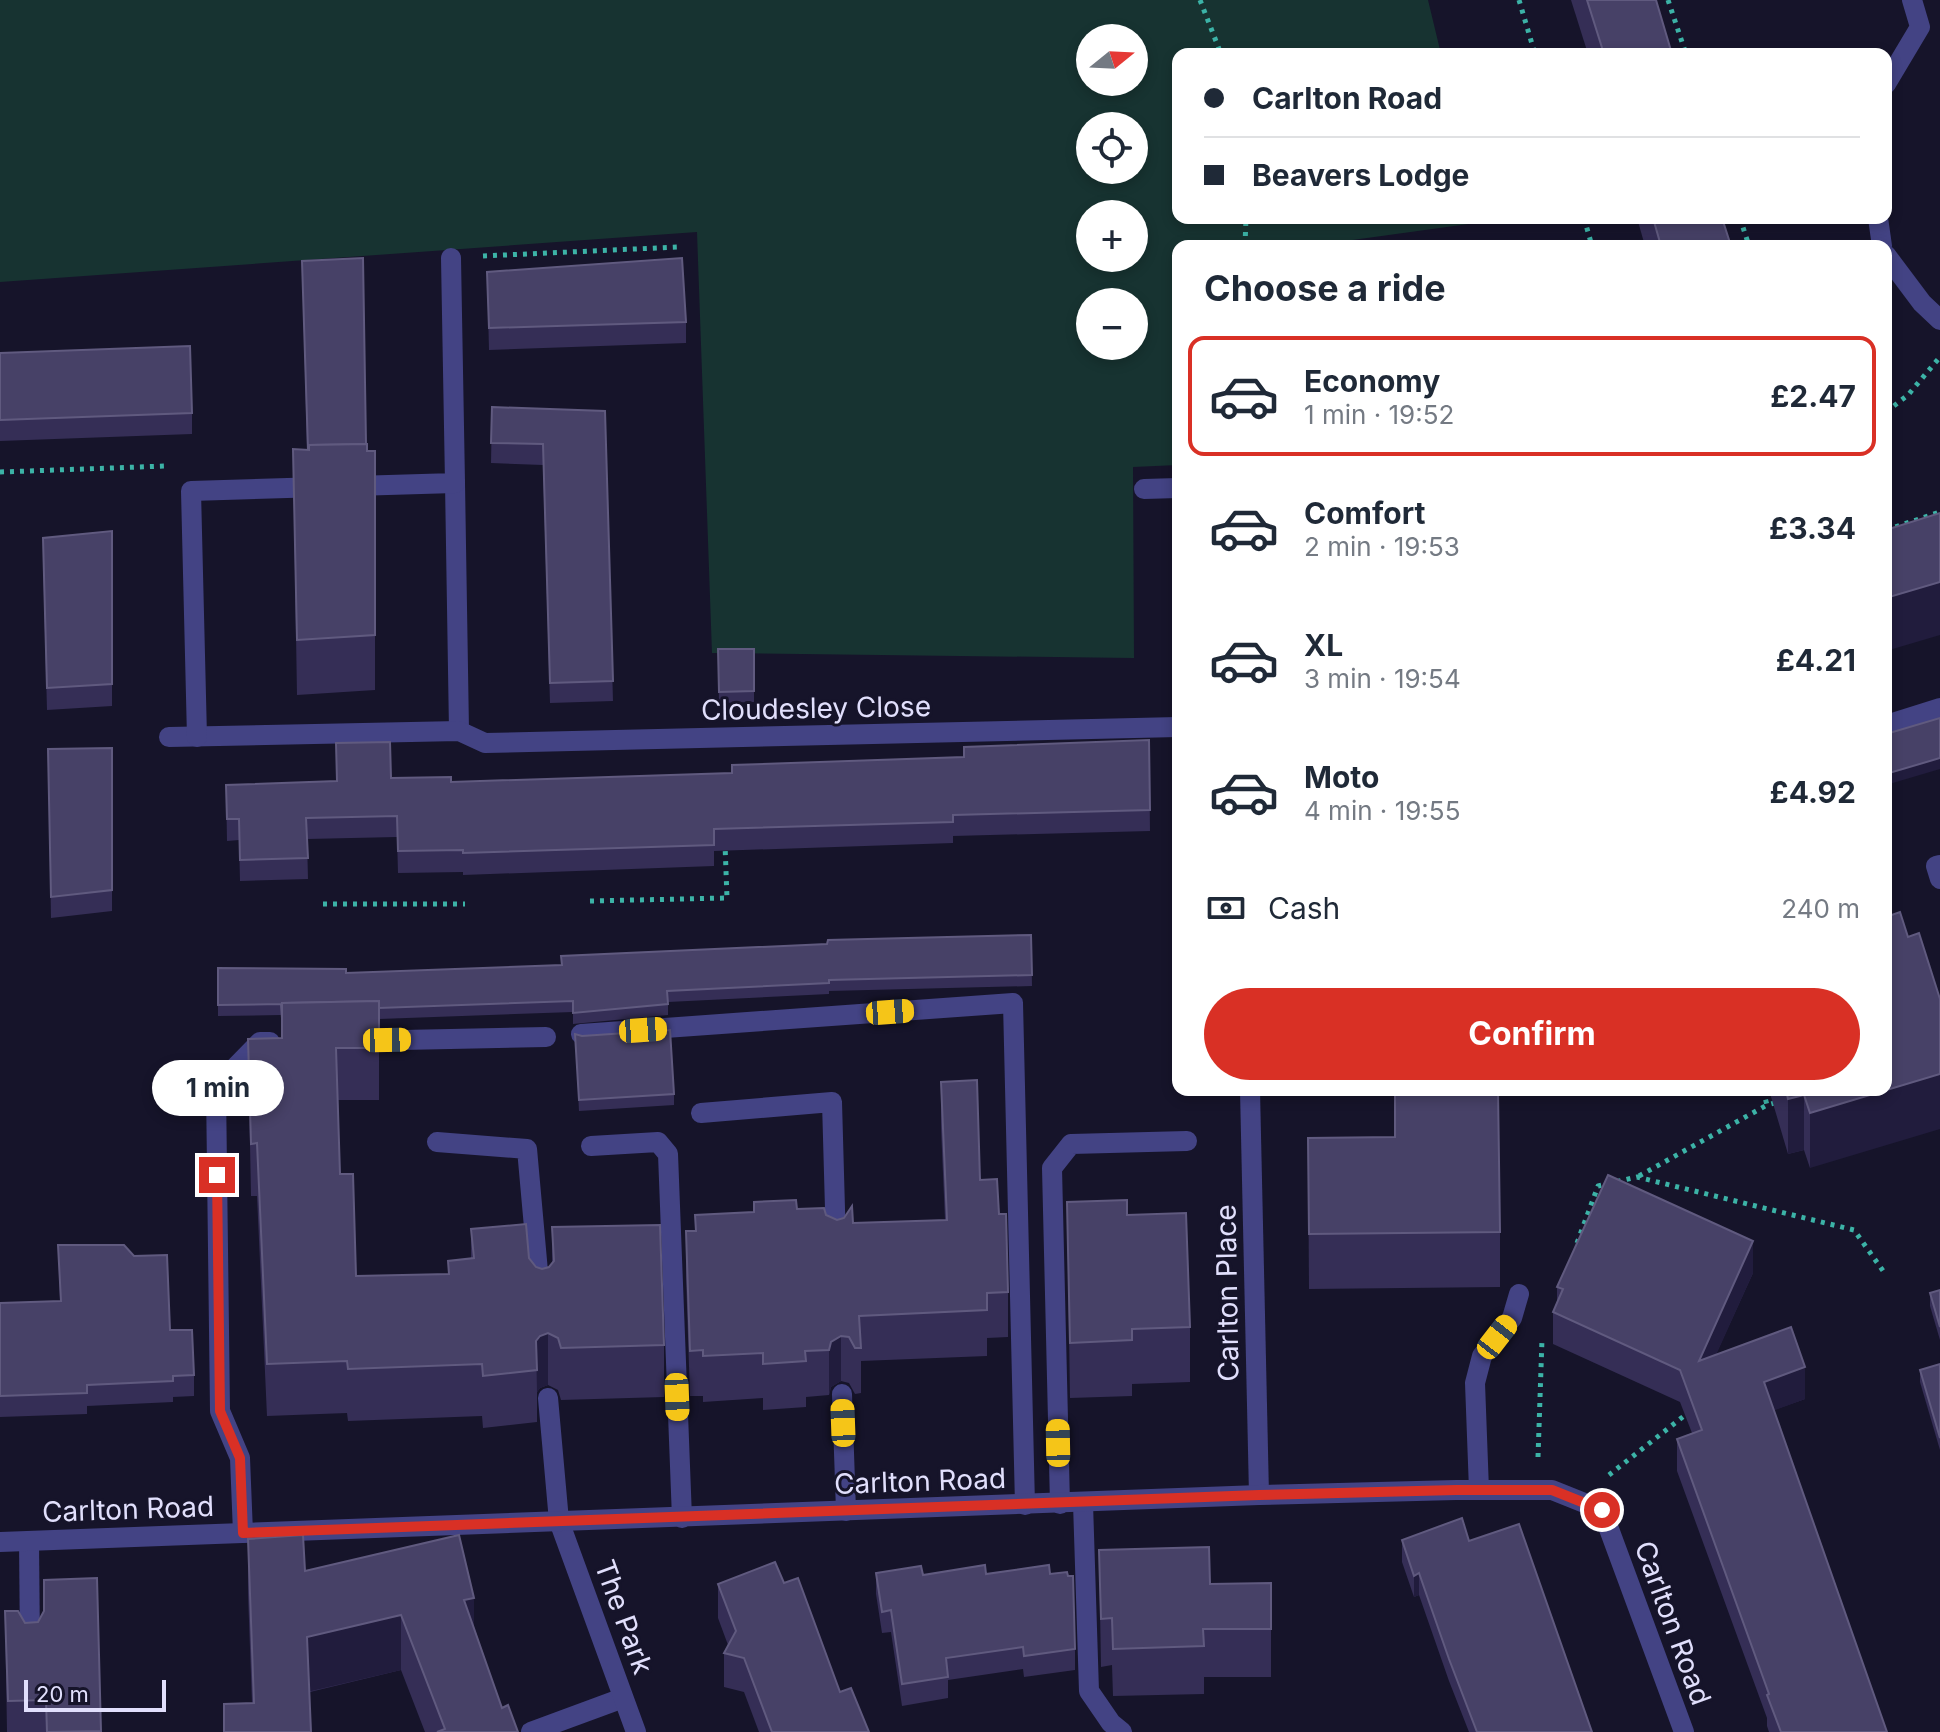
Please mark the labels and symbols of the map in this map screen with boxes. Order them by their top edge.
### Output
north arrow [1076,24,1148,96]
street label: Cloudesley Close [701,689,931,727]
car [865,998,915,1026]
car [618,1016,668,1044]
car [363,1028,411,1052]
callout: 1 min [151,1059,283,1115]
route end [199,1157,235,1193]
street label: Carlton Place [1208,1204,1246,1382]
car [1473,1311,1521,1363]
car [664,1373,690,1421]
car [830,1399,856,1447]
car [1046,1419,1070,1467]
street label: Carlton Road [833,1461,1007,1501]
street label: Carlton Road [41,1489,215,1529]
route start [1584,1492,1620,1528]
street label: Carlton Road [1628,1536,1718,1710]
street label: The Park [588,1555,660,1679]
scale bar [24,1676,166,1712]

